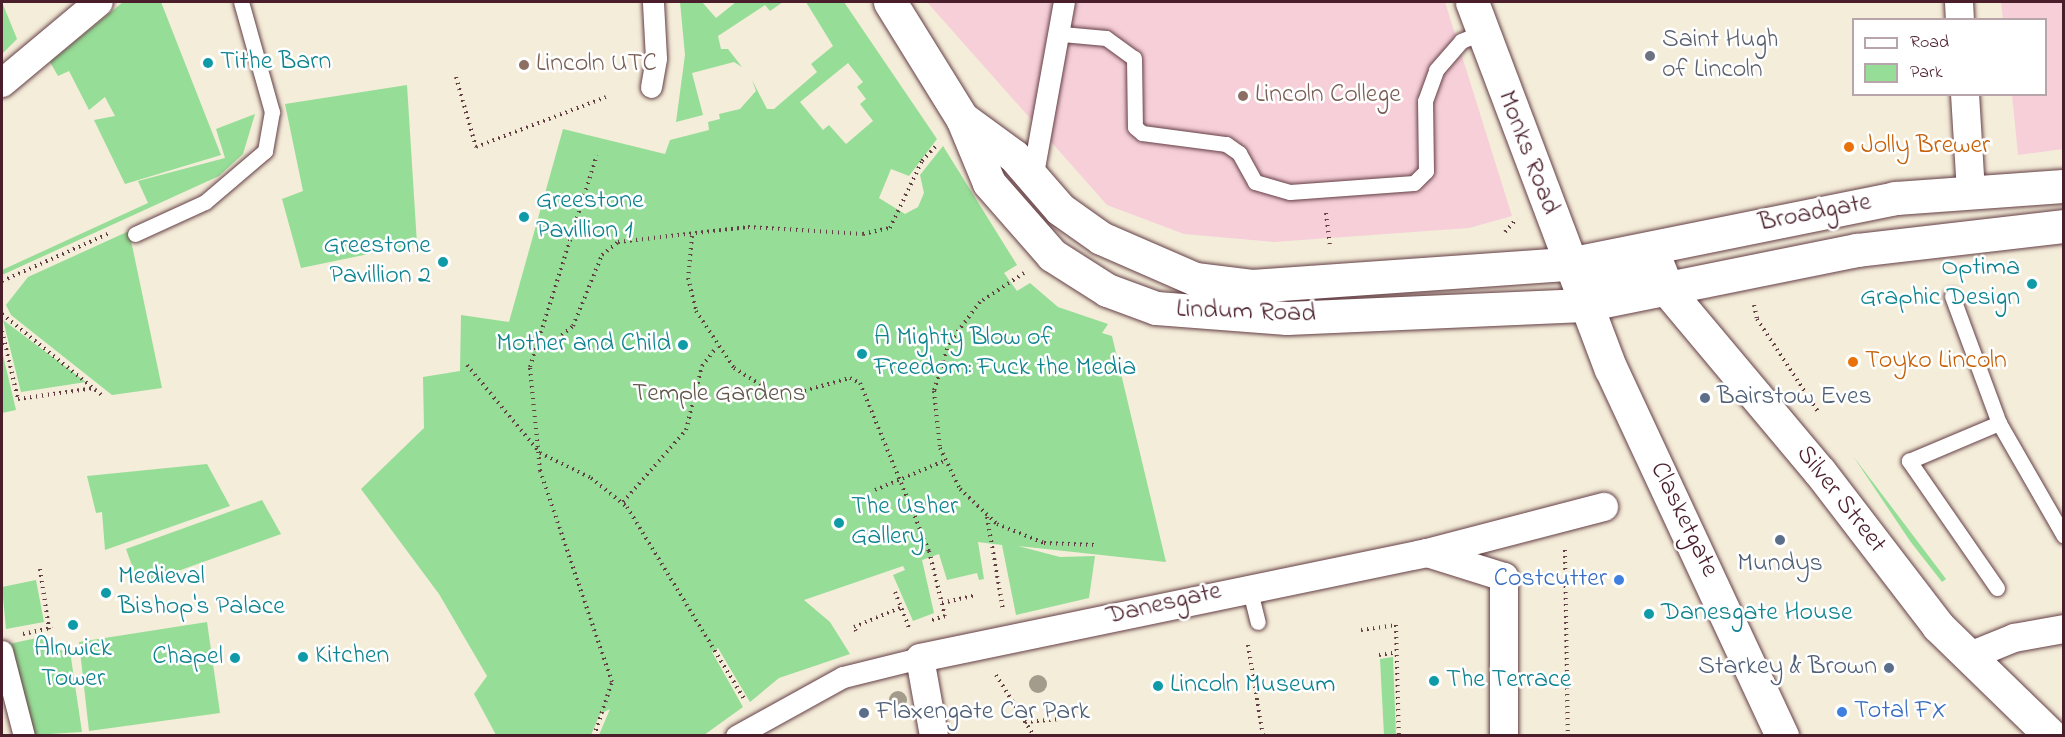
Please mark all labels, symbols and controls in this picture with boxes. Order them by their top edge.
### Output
legend [1852,18,2047,96]
place label: Saint Hugh of Lincoln [1662,25,1778,86]
text: Road [1910,30,1949,56]
place label: Tithe Barn [220,47,331,79]
place label: Lincoln UTC [536,49,657,81]
marker: Saint Hugh of Lincoln [1643,49,1657,63]
marker: Tithe Barn [201,56,215,70]
marker: Lincoln UTC [517,58,531,72]
text: Park [1910,60,1943,86]
place label: Lincoln College [1255,80,1401,112]
street label: Monks Road [1489,87,1565,219]
marker: Lincoln College [1236,89,1250,103]
place label: Jolly Brewer [1861,131,1990,163]
marker: Jolly Brewer [1842,140,1856,154]
place label: Greestone Pavillion 1 [536,186,644,248]
street label: Broadgate [1756,188,1874,240]
marker: Greestone Pavillion 1 [517,210,531,224]
place label: Greestone Pavillion 2 [323,231,431,292]
place label: Optima Graphic Design [1860,253,2020,314]
marker: Greestone Pavillion 2 [436,255,450,269]
marker: Optima Graphic Design [2025,277,2039,291]
street label: Lindum Road [1176,295,1316,331]
place label: A Mighty Blow of Freedom: Fuck the Media [874,323,1136,384]
place label: Mother and Child [496,329,671,361]
marker: Mother and Child [676,338,690,352]
place label: Toyko Lincoln [1865,346,2007,378]
marker: A Mighty Blow of Freedom: Fuck the Media [855,347,869,361]
marker: Toyko Lincoln [1846,355,1860,369]
park label: Temple Gardens [632,379,806,411]
place label: Bairstow Eves [1717,382,1872,414]
marker: Bairstow Eves [1698,391,1712,405]
street label: Silver Street [1788,440,1892,560]
street label: Clasketgate [1642,458,1724,582]
place label: The Usher Gallery [851,492,958,554]
marker: The Usher Gallery [832,516,846,530]
marker: Mundys [1773,533,1787,547]
place label: Mundys [1737,549,1823,581]
place label: Medieval Bishop's Palace [118,562,285,624]
place label: Costcutter [1494,564,1607,596]
marker: Costcutter [1612,573,1626,587]
street label: Danesgate [1104,577,1224,633]
marker: Medieval Bishop's Palace [99,586,113,600]
place label: Danesgate House [1661,598,1853,630]
marker: Danesgate House [1642,607,1656,621]
marker: Alnwick Tower [66,618,80,632]
place label: Alnwick Tower [34,634,112,696]
place label: Kitchen [315,641,389,673]
place label: Chapel [152,642,223,674]
marker: Kitchen [296,650,310,664]
marker: Chapel [228,651,242,665]
place label: Starkey & Brown [1698,652,1877,684]
marker: Starkey & Brown [1882,661,1896,675]
place label: The Terrace [1446,665,1571,697]
place label: Lincoln Museum [1170,670,1336,702]
marker: The Terrace [1427,674,1441,688]
marker: Lincoln Museum [1151,679,1165,693]
place label: Total FX [1854,696,1947,728]
place label: Flaxengate Car Park [876,697,1090,729]
marker: Total FX [1835,705,1849,719]
marker: Flaxengate Car Park [857,706,871,720]

